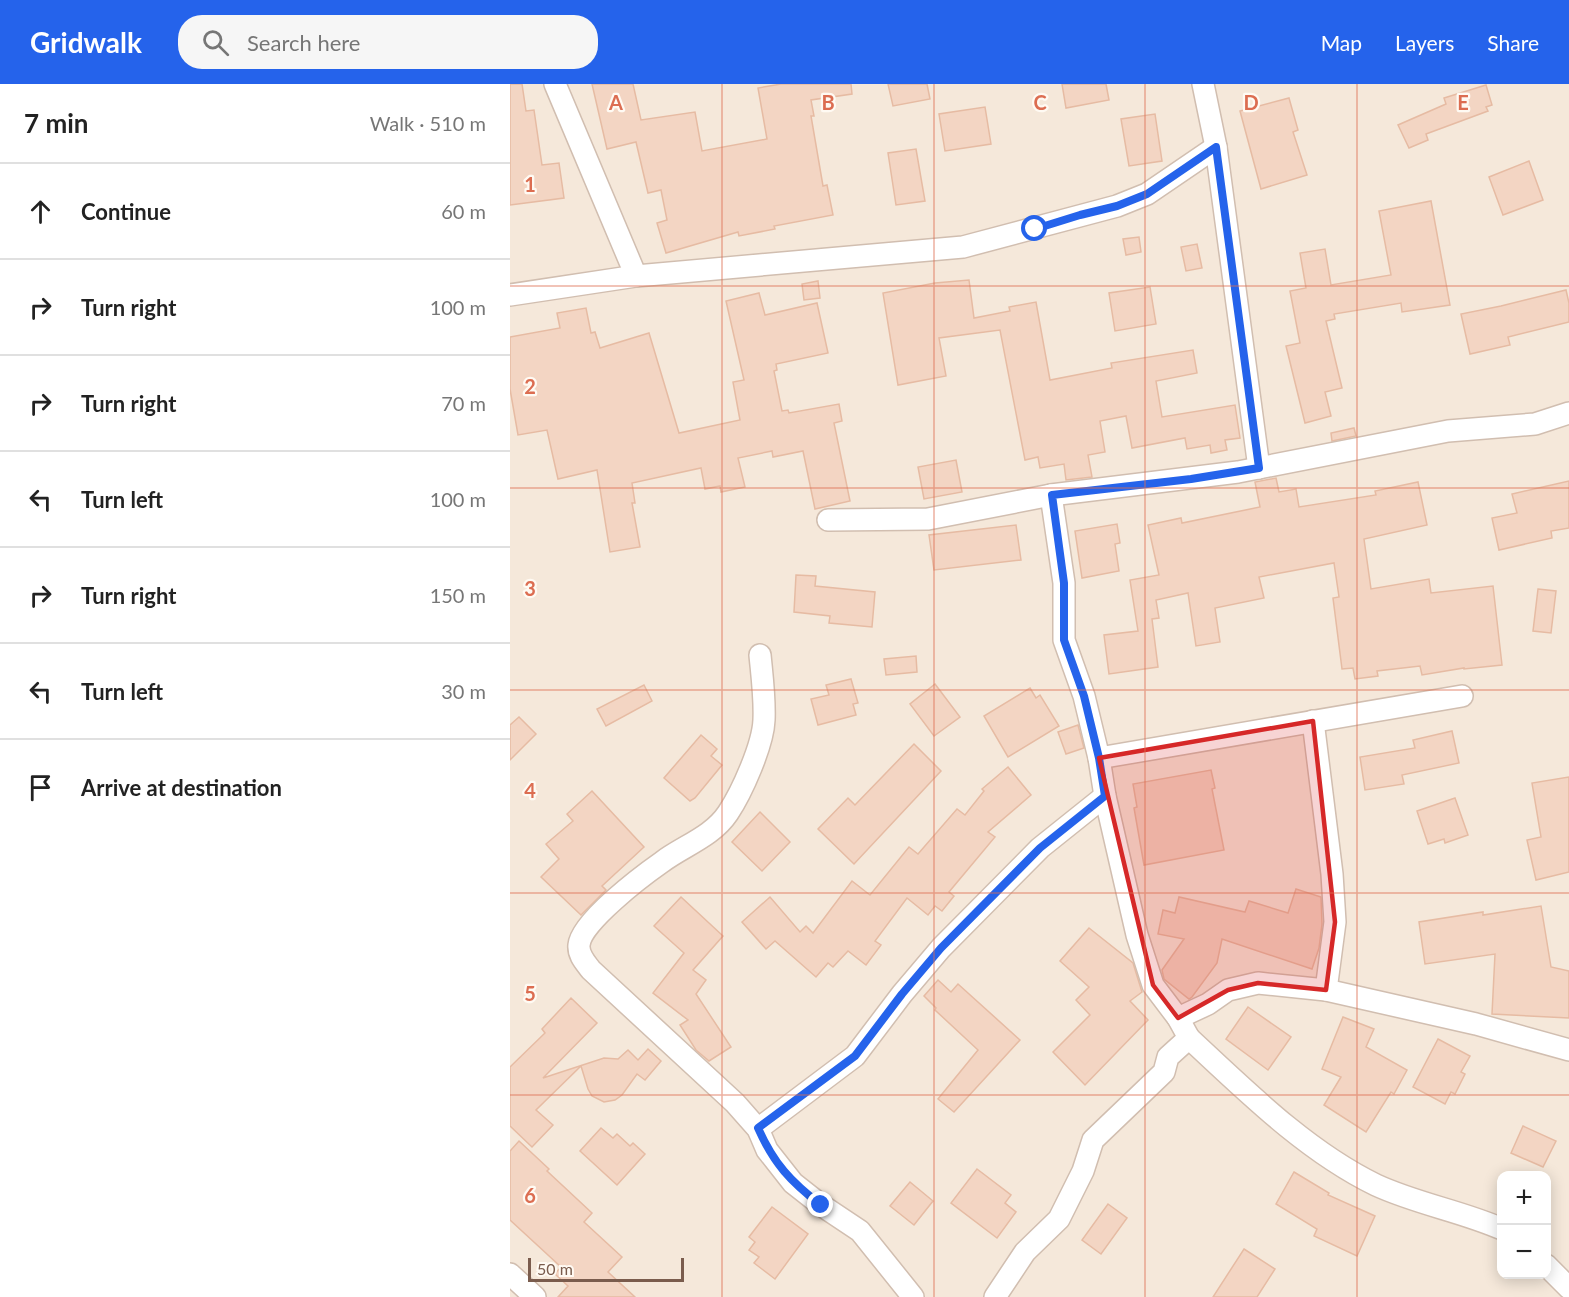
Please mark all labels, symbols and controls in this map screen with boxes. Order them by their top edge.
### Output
search box [178,15,598,69]
text: Gridwalk [30,25,142,59]
icon: search [199,26,232,59]
text: Search here [247,29,360,56]
text: Map [1321,30,1362,55]
text: Layers [1395,30,1454,55]
text: Share [1487,30,1539,55]
text: A [608,90,623,114]
text: B [821,90,835,114]
text: C [1033,90,1047,114]
text: D [1243,90,1259,114]
text: E [1457,90,1469,114]
text: 7 min [24,107,88,139]
text: Walk · 510 m [370,111,486,135]
text: 1 [524,172,536,196]
icon: ahead [24,195,57,228]
text: Continue [81,198,171,225]
text: 60 m [441,199,486,223]
route start [1021,215,1047,241]
icon: right [24,291,57,324]
text: Turn right [81,294,176,321]
text: 100 m [430,295,486,319]
text: 2 [524,374,536,398]
icon: right [24,387,57,420]
text: Turn right [81,390,176,417]
text: 70 m [441,391,486,415]
icon: left [24,483,57,516]
text: Turn left [81,486,163,513]
text: 100 m [430,487,486,511]
text: 3 [524,576,536,600]
icon: right [24,579,57,612]
text: Turn right [81,582,176,609]
text: 150 m [430,583,486,607]
icon: left [24,675,57,708]
text: Turn left [81,678,163,705]
text: 30 m [441,679,486,703]
icon: arrive [24,771,57,804]
text: Arrive at destination [81,774,282,801]
text: 4 [524,778,536,802]
text: 5 [524,981,536,1005]
map controls [1497,1171,1551,1279]
button: + [1497,1171,1551,1225]
text: 6 [524,1183,536,1207]
route end [807,1191,833,1217]
button: − [1497,1225,1551,1279]
scale bar [528,1255,684,1282]
text: 50 m [537,1259,573,1278]

